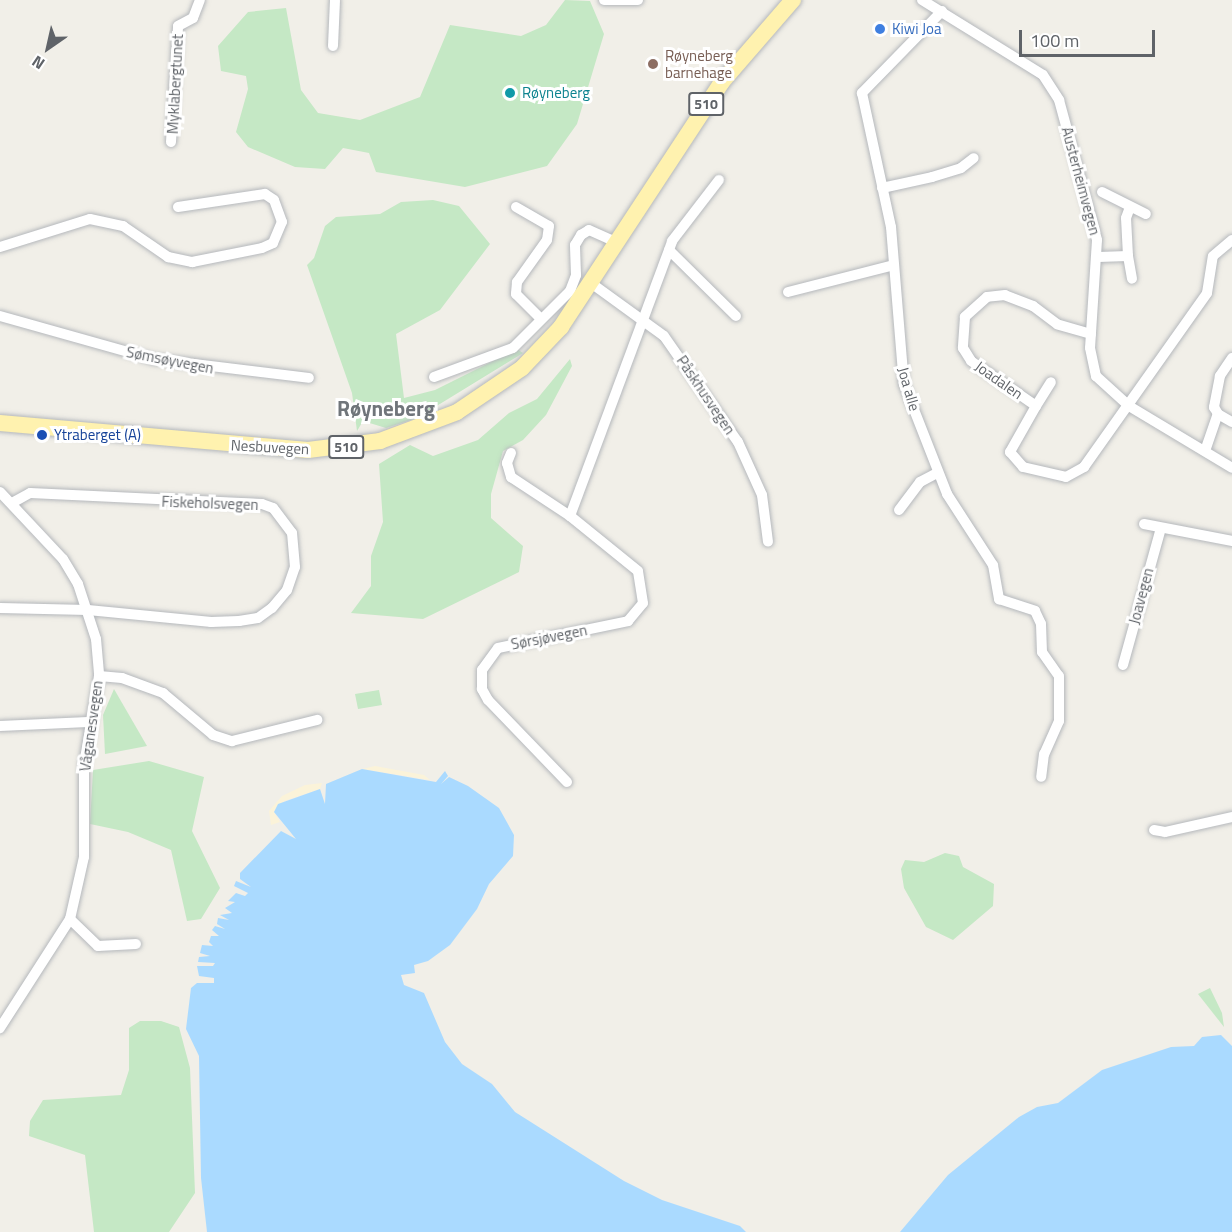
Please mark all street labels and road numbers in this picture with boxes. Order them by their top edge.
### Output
street label: Myklabergtunet [163,33,187,135]
road number: 510 [688,93,724,115]
street label: Austerheimvegen [1058,125,1104,237]
street label: Sømsøyvegen [125,343,215,377]
street label: Påskhusvegen [673,352,739,438]
street label: Joadalen [972,357,1026,403]
street label: Joa alle [894,365,924,413]
street label: Nesbuvegen [230,436,310,458]
road number: 510 [328,436,364,458]
street label: Fiskeholsvegen [161,492,259,514]
street label: Joavegen [1125,566,1157,626]
street label: Sørsjøvegen [509,621,589,653]
street label: Våganesvegen [76,679,106,773]

